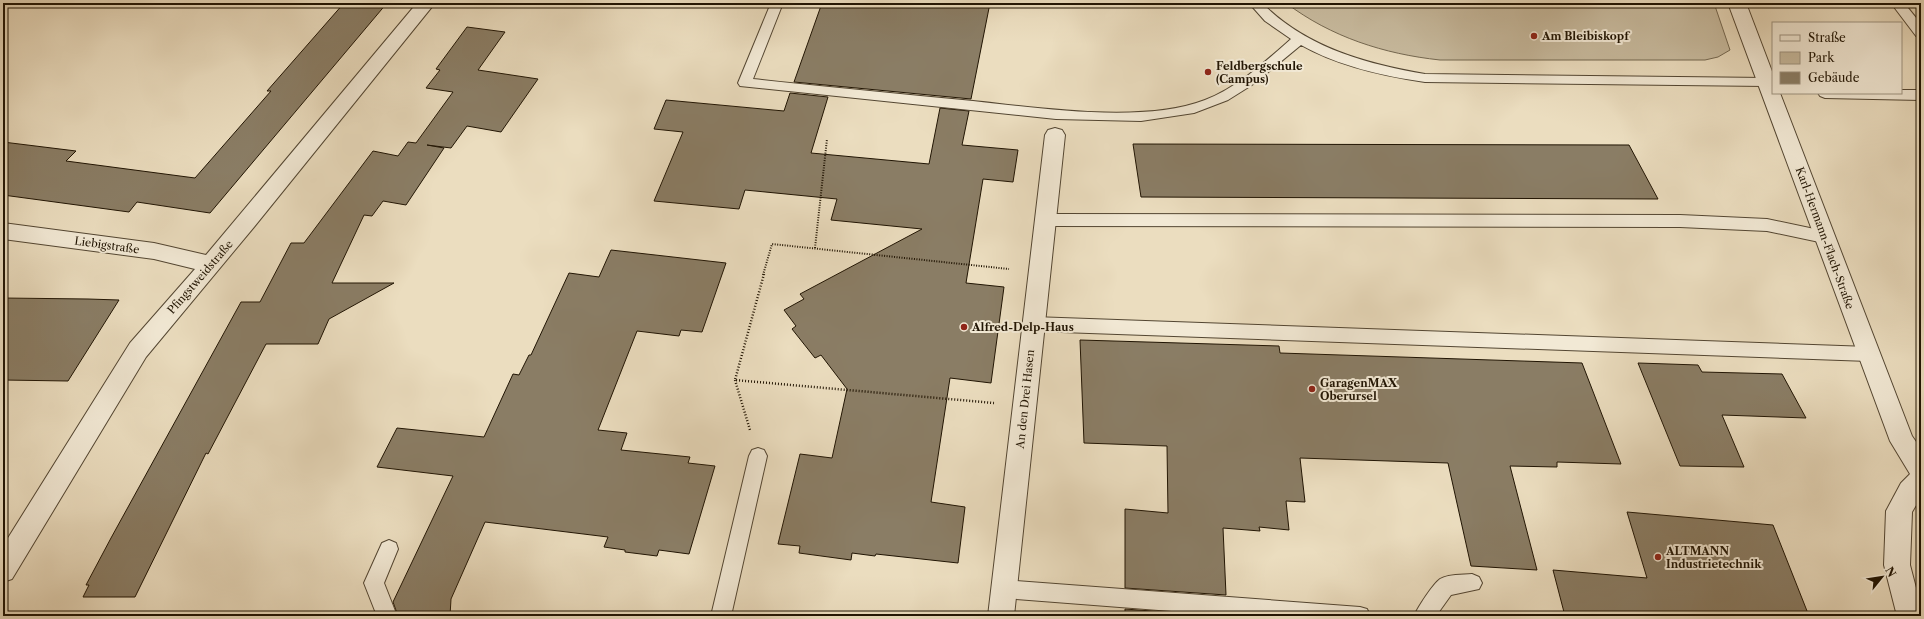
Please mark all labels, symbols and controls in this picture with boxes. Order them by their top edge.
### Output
legend [1772,22,1902,94]
place label: Am Bleibiskopf [1541,29,1630,43]
text: Straße [1808,30,1846,45]
marker: Am Bleibiskopf [1529,31,1539,41]
text: Park [1808,50,1835,65]
place label: Feldbergschule (Campus) [1216,59,1303,86]
marker: Feldbergschule (Campus) [1203,67,1213,77]
text: Gebäude [1808,70,1860,85]
street label: Karl-Hermann-Flach-Straße [1793,165,1857,311]
street label: Liebigstraße [74,234,140,256]
street label: Pfingstweidstraße [164,237,236,317]
place label: Alfred-Delp-Haus [971,320,1074,334]
marker: Alfred-Delp-Haus [959,322,969,332]
street label: An den Drei Hasen [1013,349,1037,450]
place label: GaragenMAX Oberursel [1320,376,1398,403]
marker: GaragenMAX Oberursel [1307,384,1317,394]
place label: ALTMANN Industrietechnik [1665,544,1762,571]
marker: ALTMANN Industrietechnik [1653,552,1663,562]
north arrow [1862,557,1902,597]
text: N [1882,564,1899,580]

